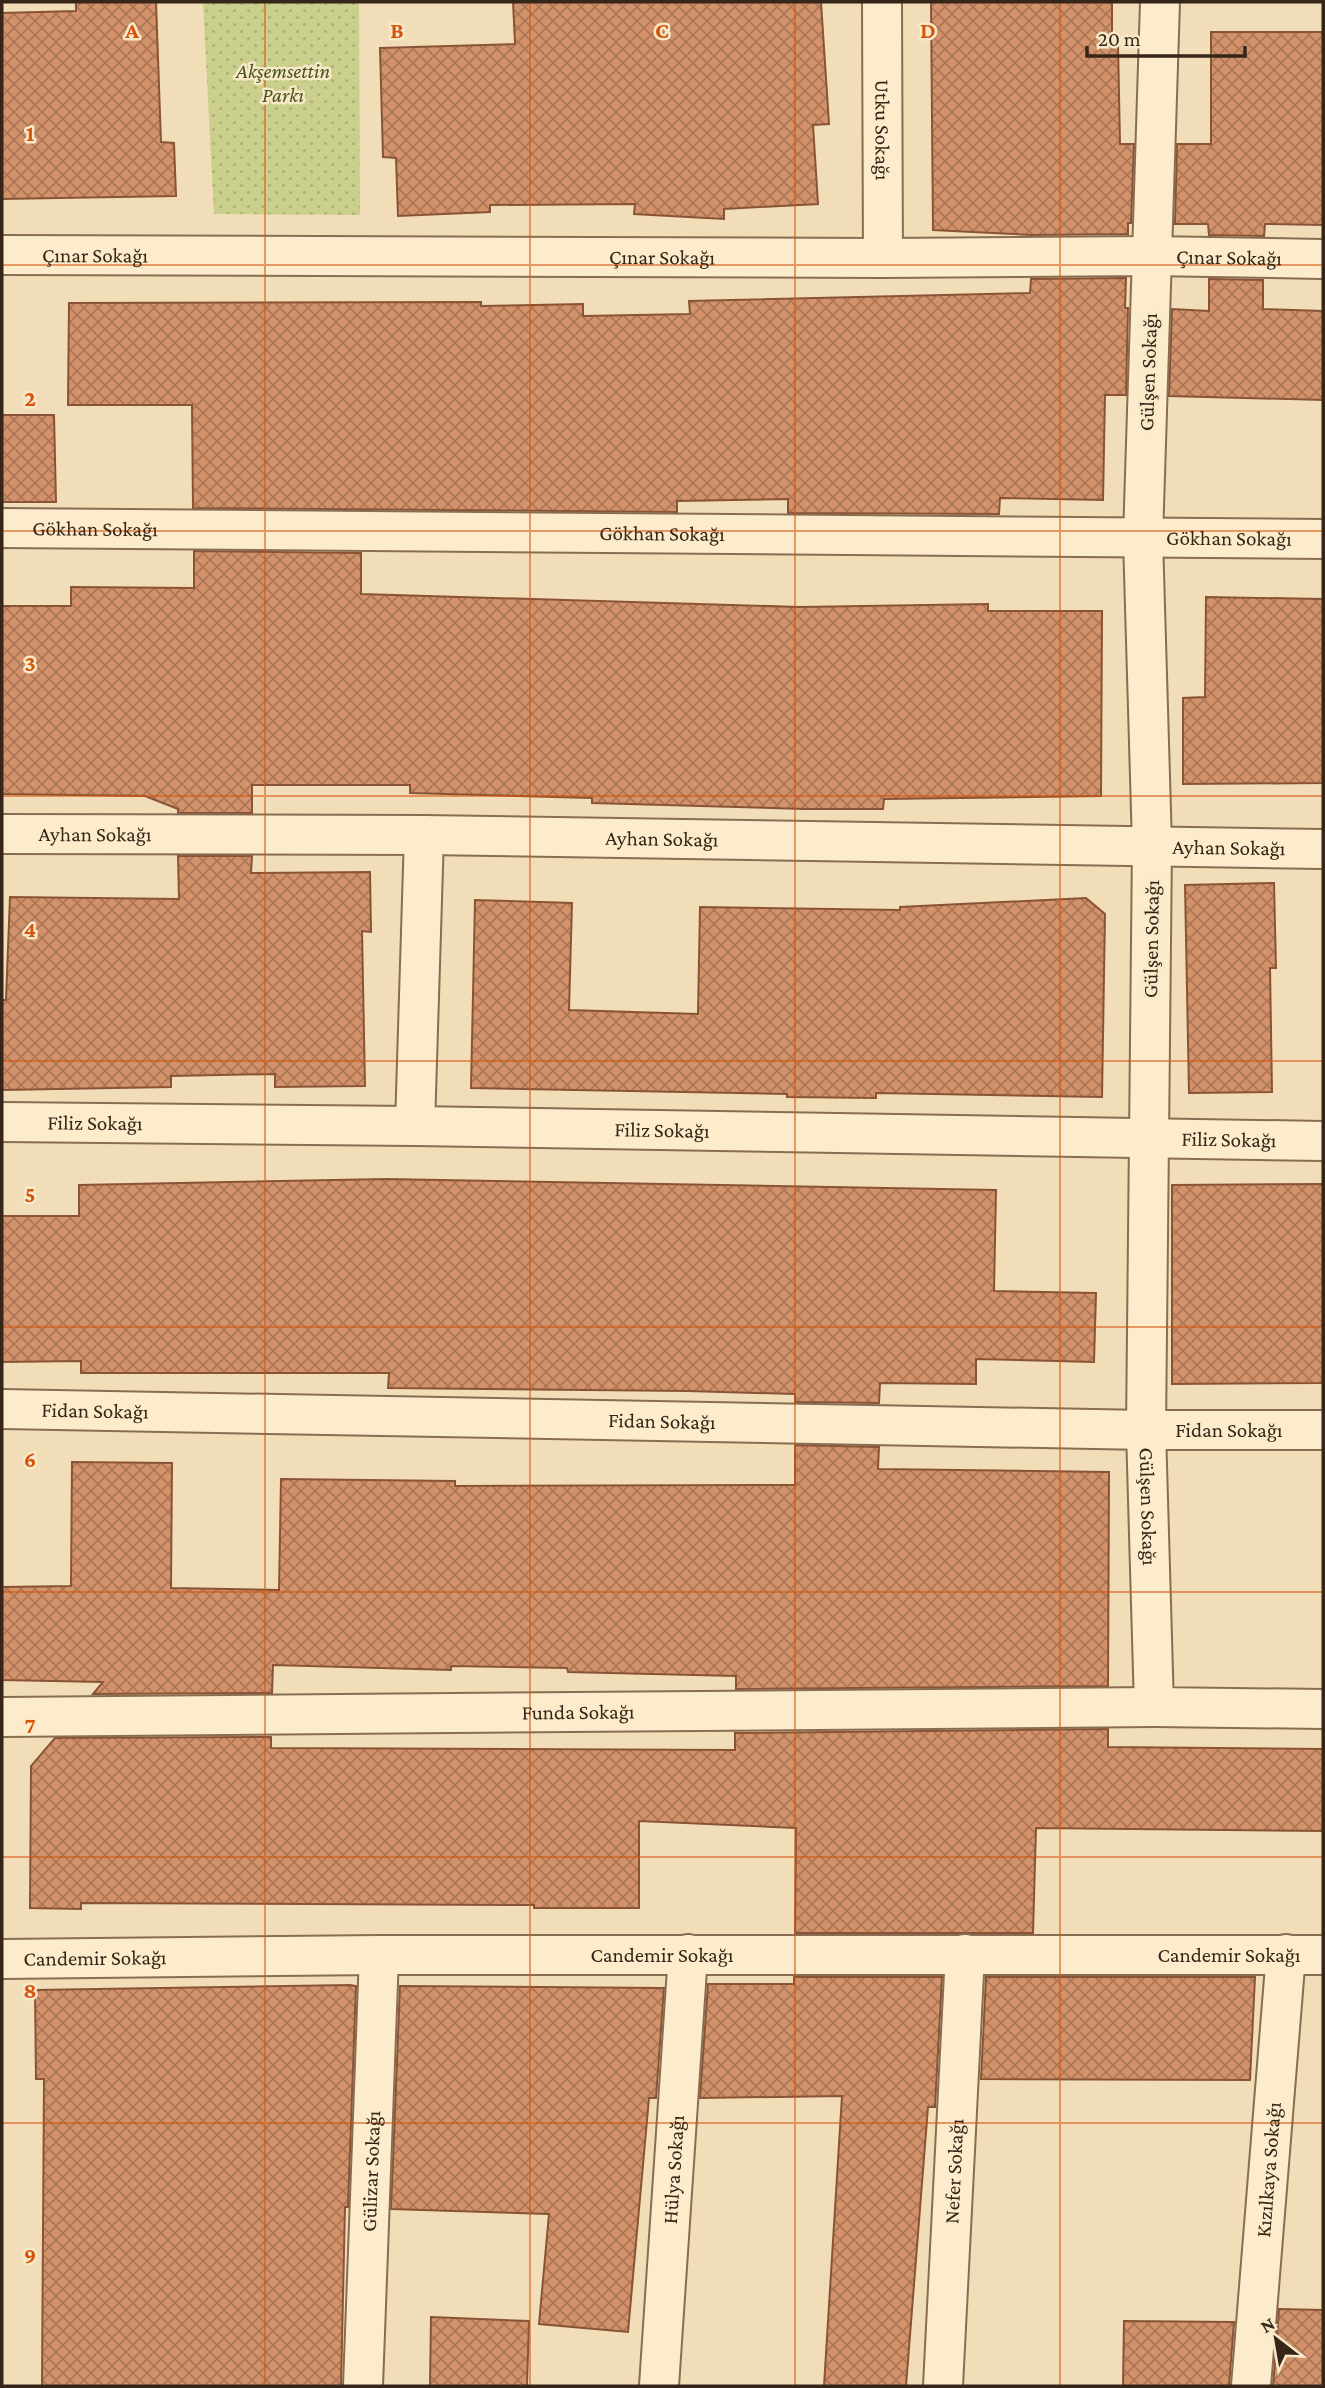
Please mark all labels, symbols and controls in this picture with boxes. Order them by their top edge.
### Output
scale bar [1087,14,1244,58]
text: A [124,17,139,43]
text: B [390,17,404,43]
text: C [655,17,669,43]
text: D [920,17,936,43]
text: 20 m [1098,27,1141,51]
park label: Akşemsettin Parkı [235,59,330,107]
street label: Utku Sokağı [870,79,895,181]
text: 1 [26,120,35,146]
street label: Çınar Sokağı [42,243,148,267]
street label: Çınar Sokağı [1176,244,1283,270]
street label: Çınar Sokağı [609,245,715,269]
street label: Gülşen Sokağı [1134,312,1162,431]
text: 2 [24,385,36,411]
street label: Gökhan Sokağı [32,516,158,541]
street label: Gökhan Sokağı [599,521,725,546]
street label: Gökhan Sokağı [1166,526,1292,551]
text: 3 [24,650,36,676]
street label: Ayhan Sokağı [38,822,152,846]
street label: Ayhan Sokağı [605,826,719,852]
street label: Ayhan Sokağı [1172,835,1286,860]
street label: Gülşen Sokağı [1138,879,1164,998]
text: 4 [24,916,36,942]
street label: Filiz Sokağı [47,1110,143,1135]
street label: Filiz Sokağı [614,1117,710,1143]
street label: Filiz Sokağı [1181,1127,1277,1152]
text: 5 [24,1181,36,1207]
street label: Fidan Sokağı [41,1398,149,1424]
street label: Fidan Sokağı [608,1408,716,1434]
street label: Fidan Sokağı [1175,1418,1283,1442]
text: 6 [24,1446,36,1472]
street label: Gülşen Sokağı [1135,1447,1162,1566]
street label: Funda Sokağı [521,1700,635,1724]
text: 7 [24,1712,36,1738]
street label: Candemir Sokağı [590,1943,734,1967]
street label: Candemir Sokağı [1157,1943,1301,1967]
street label: Candemir Sokağı [23,1945,167,1971]
text: 8 [23,1977,37,2003]
street label: Kızılkaya Sokağı [1251,2101,1286,2238]
street label: Gülizar Sokağı [357,2110,385,2232]
street label: Hülya Sokağı [658,2114,689,2225]
street label: Nefer Sokağı [939,2118,969,2224]
text: 9 [24,2242,36,2268]
north arrow [1241,2304,1311,2374]
text: N [1257,2312,1279,2337]

